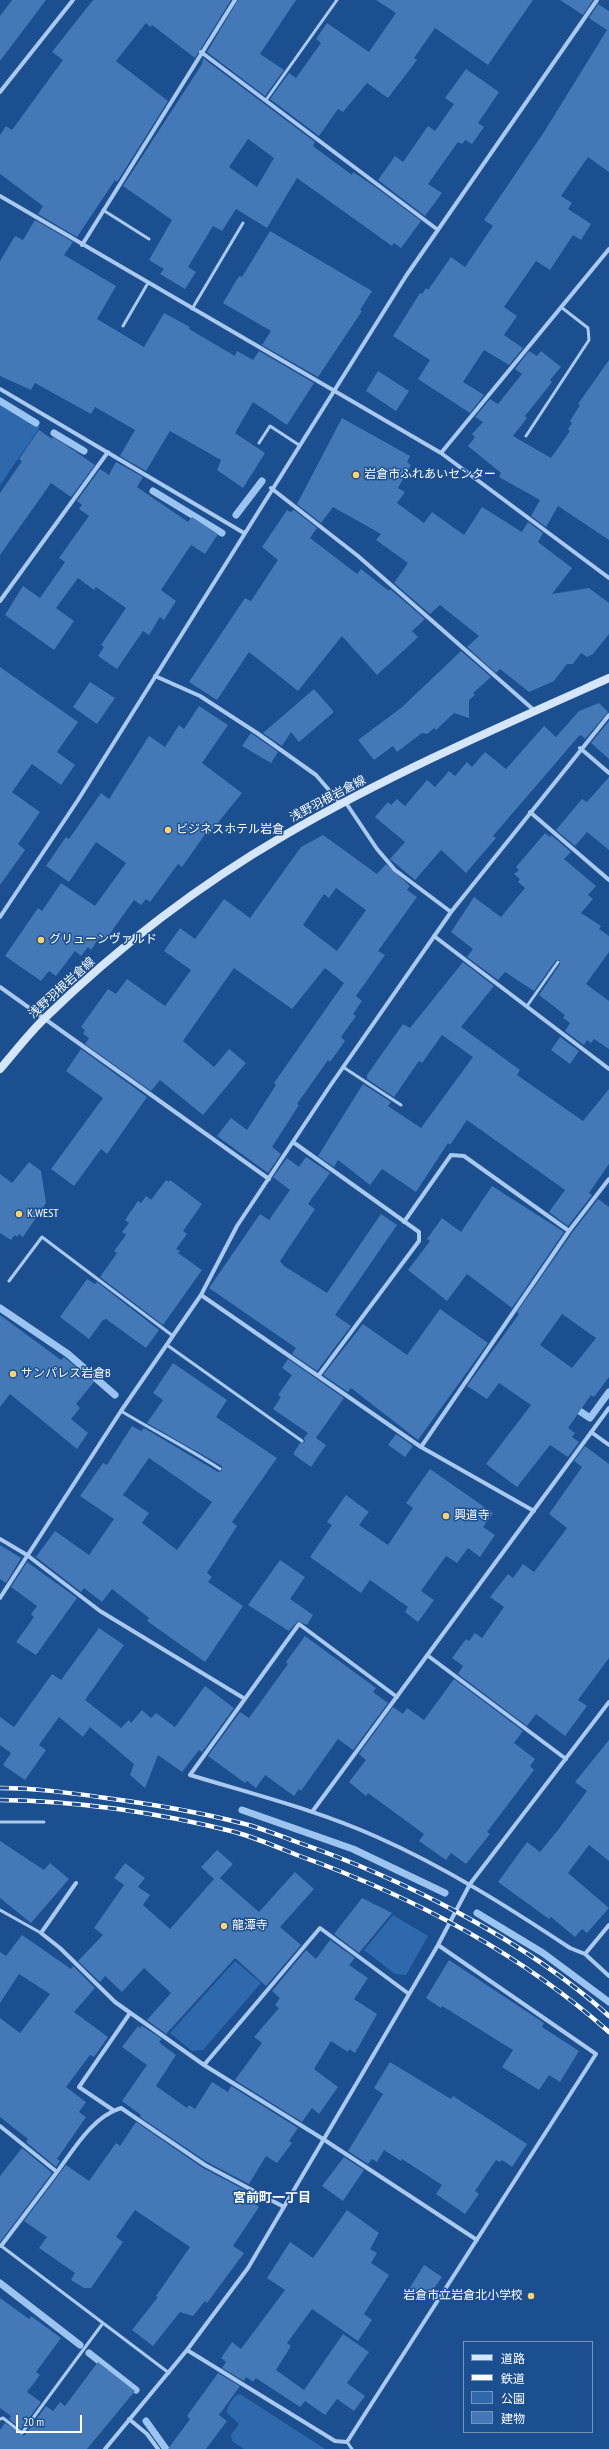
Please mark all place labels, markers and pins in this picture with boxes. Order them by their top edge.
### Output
place label: 岩倉市ふれあいセンター [364,468,496,482]
marker: 岩倉市ふれあいセンター [351,470,361,480]
place label: ビジネスホテル岩倉 [176,823,284,837]
marker: ビジネスホテル岩倉 [163,825,173,835]
place label: グリューンヴァルド [49,933,157,947]
marker: グリューンヴァルド [36,935,46,945]
place label: K.WEST [27,1207,59,1221]
marker: K.WEST [14,1209,24,1219]
place label: サンパレス岩倉B [21,1367,111,1381]
marker: サンパレス岩倉B [8,1369,18,1379]
place label: 興道寺 [454,1509,490,1523]
marker: 興道寺 [441,1511,451,1521]
place label: 龍潭寺 [232,1919,268,1933]
marker: 龍潭寺 [219,1921,229,1931]
place label: 岩倉市立岩倉北小学校 [403,2289,523,2303]
marker: 岩倉市立岩倉北小学校 [526,2291,536,2301]

